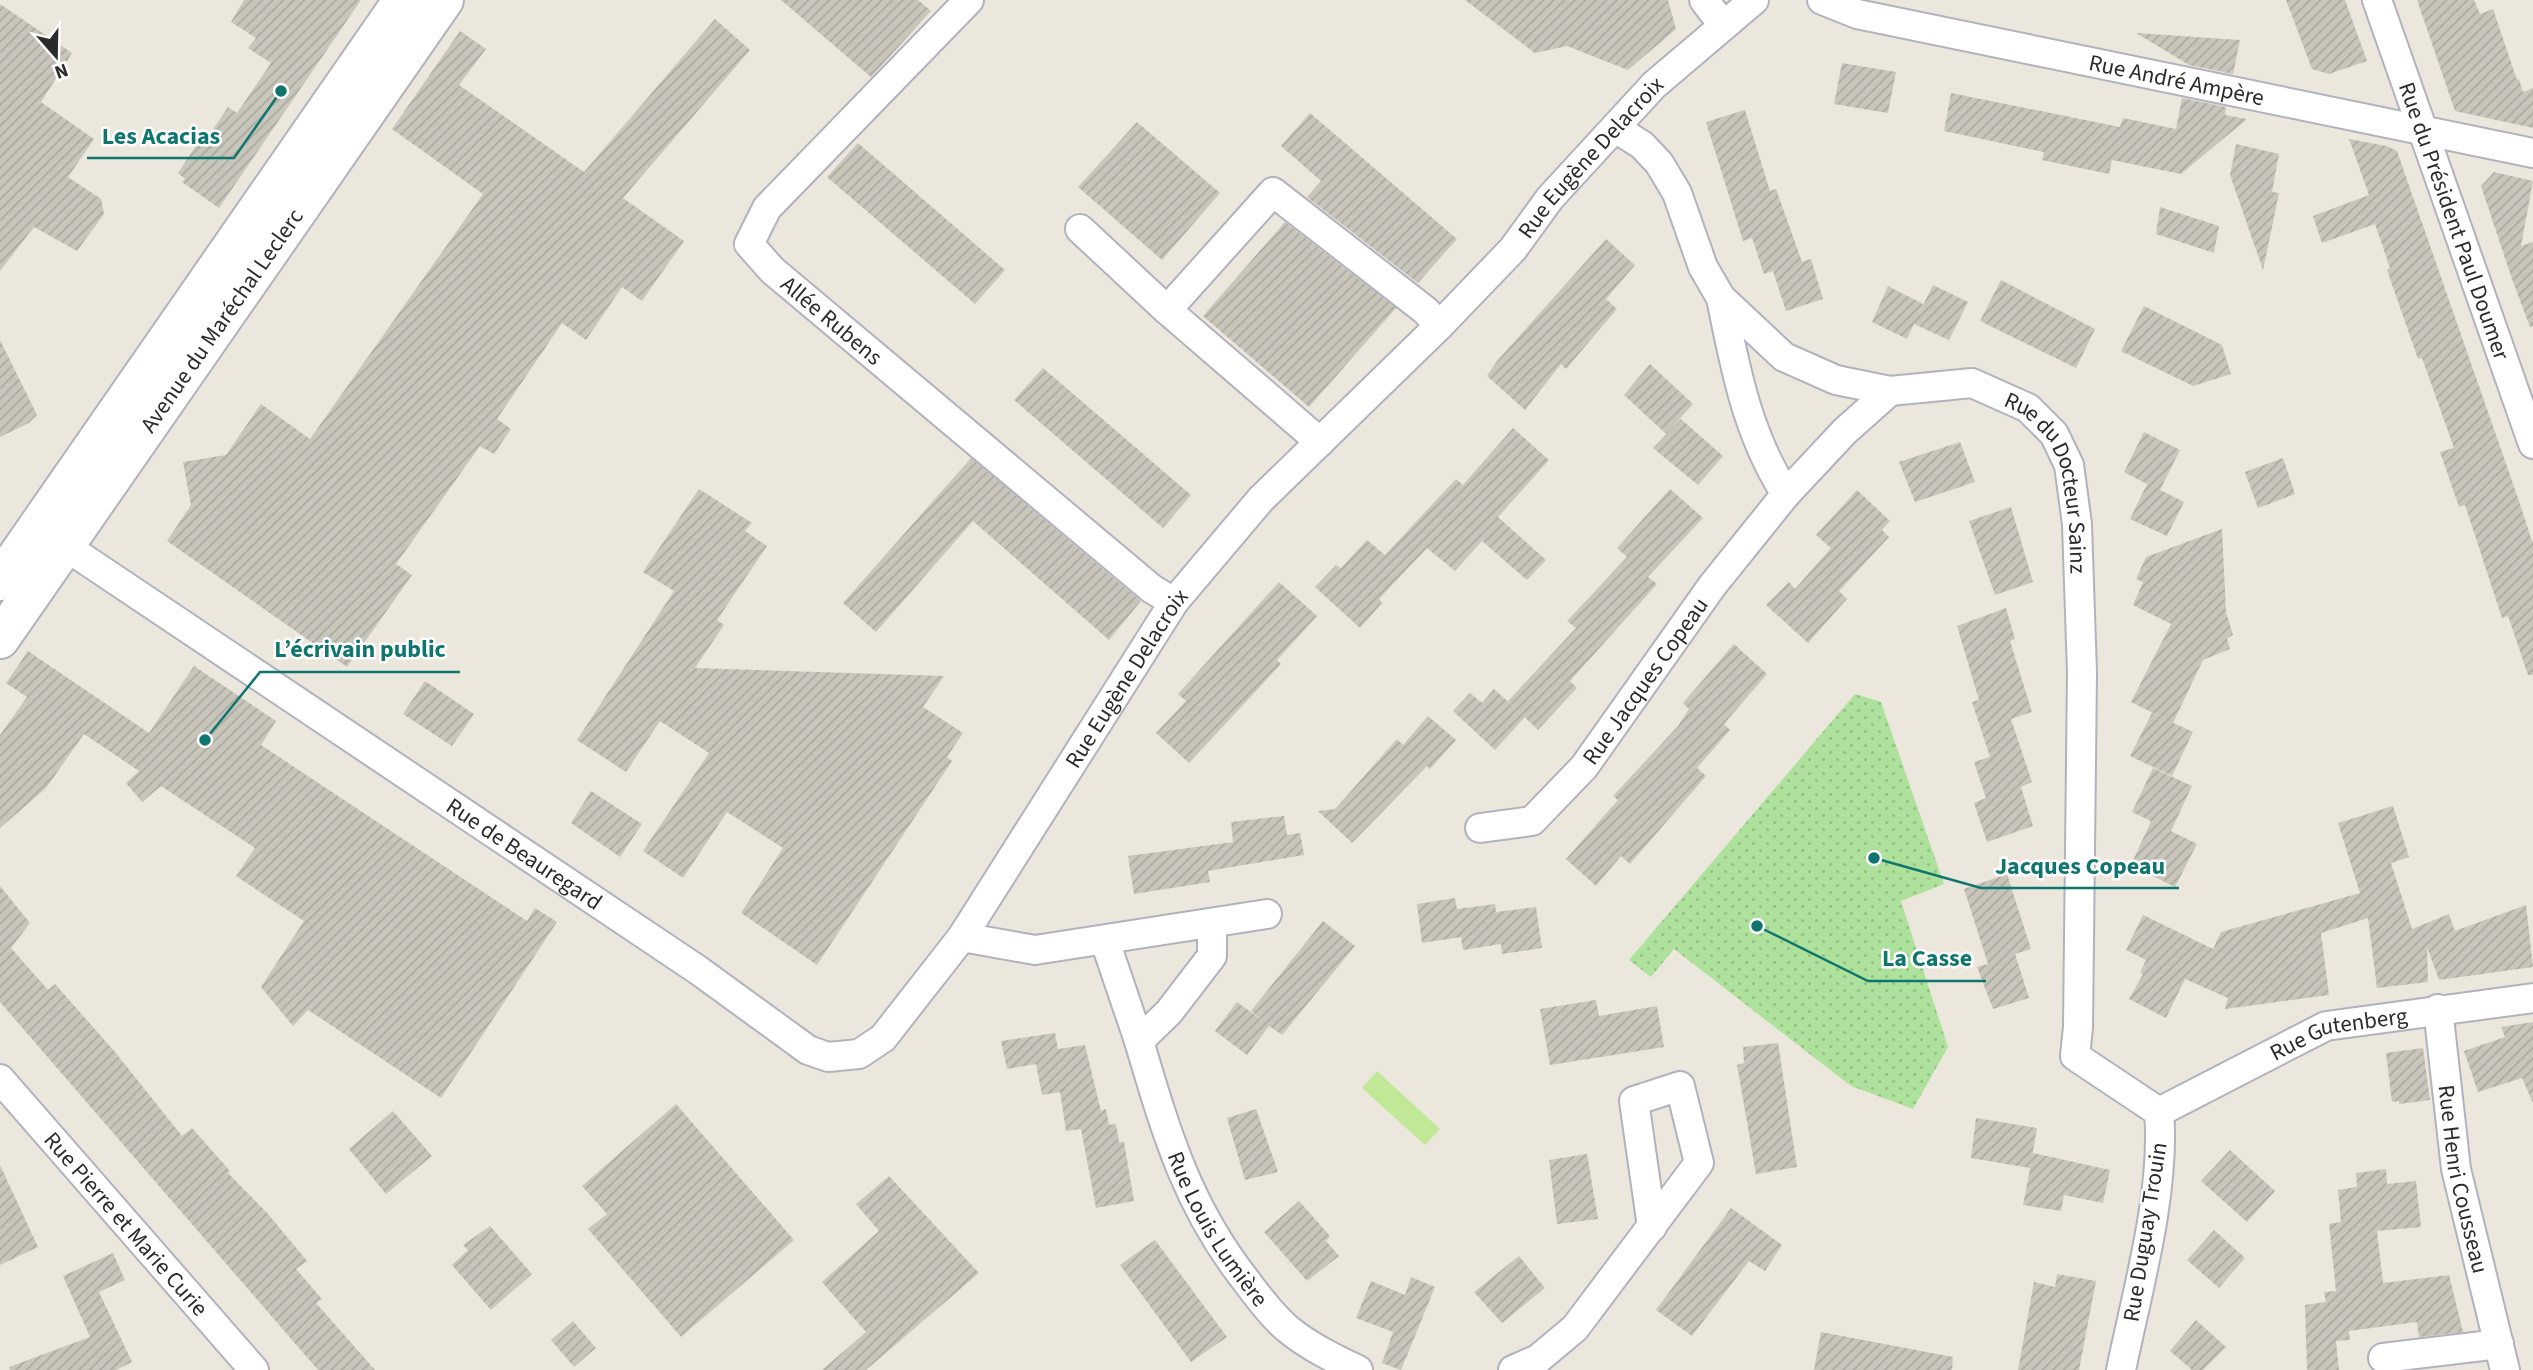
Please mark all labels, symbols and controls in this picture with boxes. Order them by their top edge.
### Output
north arrow [21,21,91,91]
street label: Rue André Ampère [2086,46,2267,114]
text: N [51,56,72,85]
street label: Rue Eugène Delacroix [1509,68,1670,245]
street label: Rue du Président Paul Doumer [2391,77,2519,365]
callout: Les Acacias [87,113,234,158]
text: Les Acacias [102,119,220,154]
street label: Avenue du Maréchal Leclerc [132,202,311,439]
street label: Allée Rubens [774,268,890,373]
street label: Rue du Docteur Sainz [1999,383,2095,574]
street label: Rue Eugène Delacroix [1057,581,1196,774]
street label: Rue Jacques Copeau [1574,590,1716,771]
callout: L’écrivain public [260,627,460,672]
text: L’écrivain public [274,632,446,667]
street label: Rue de Beauregard [440,789,609,918]
callout: Jacques Copeau [1981,843,2179,888]
text: Jacques Copeau [1995,849,2165,884]
callout: La Casse [1868,936,1986,981]
text: La Casse [1882,941,1972,976]
street label: Rue Gutenberg [2264,999,2410,1069]
street label: Rue Henri Cousseau [2430,1083,2497,1277]
street label: Rue Pierre et Marie Curie [36,1124,216,1323]
street label: Rue Duguay Trouin [2115,1140,2175,1324]
street label: Rue Louis Lumière [1159,1146,1276,1314]

